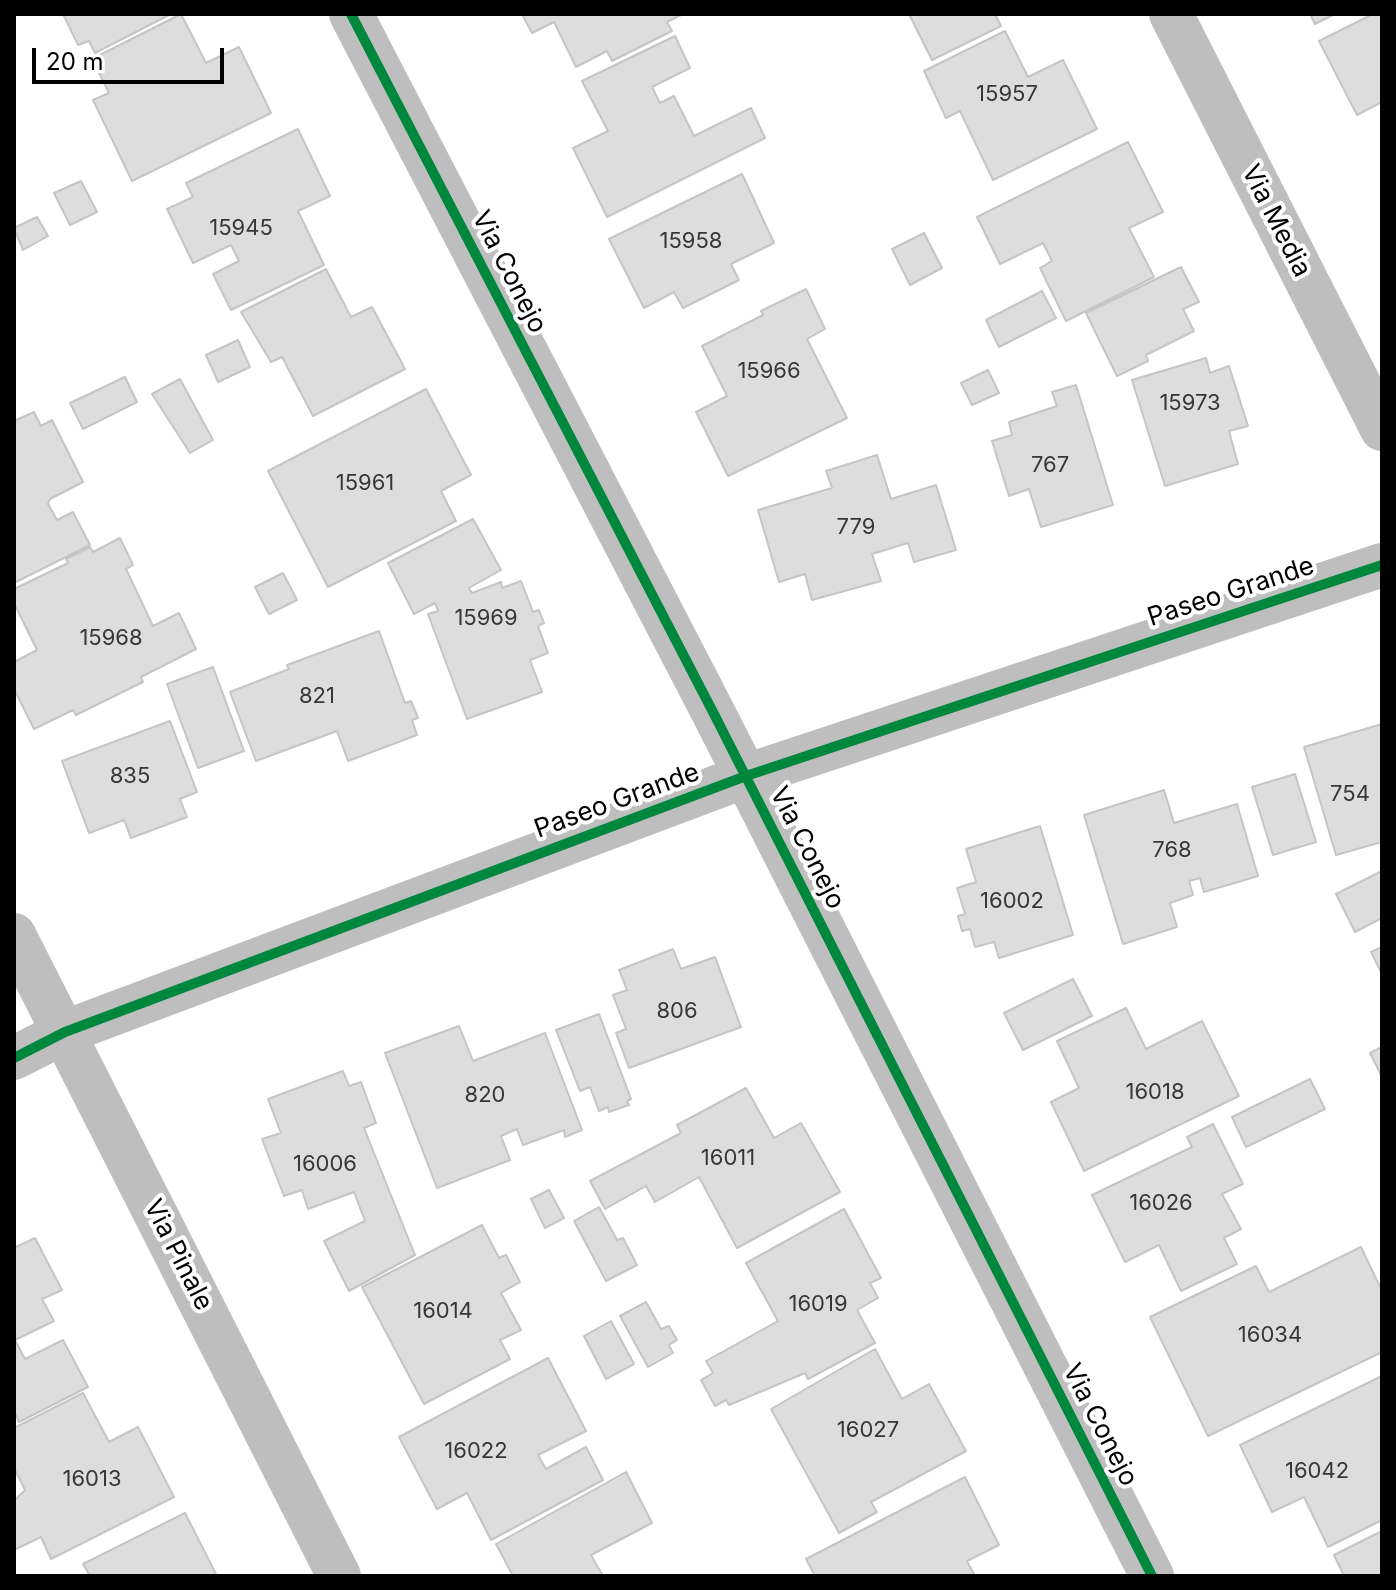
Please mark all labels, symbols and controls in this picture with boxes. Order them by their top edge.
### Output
scale bar [36,32,228,82]
text: 20 m [46,47,104,76]
house number: 15957 [976,81,1038,107]
street label: Via Media [1234,160,1318,282]
street label: Via Conejo [465,206,553,338]
house number: 15945 [209,215,273,241]
house number: 15958 [660,228,722,254]
house number: 15966 [737,358,801,384]
house number: 15973 [1159,390,1221,416]
house number: 767 [1031,452,1069,478]
house number: 15961 [336,470,394,496]
house number: 779 [837,514,875,540]
street label: Paseo Grande [1144,550,1318,634]
house number: 15969 [454,605,518,631]
house number: 15968 [79,625,143,651]
house number: 821 [299,683,335,709]
street label: Paseo Grande [530,757,704,845]
house number: 835 [110,763,150,789]
house number: 754 [1330,781,1370,807]
street label: Via Conejo [763,782,851,914]
house number: 768 [1152,837,1192,863]
house number: 16002 [980,888,1044,914]
house number: 806 [656,998,698,1024]
house number: 16018 [1125,1079,1185,1105]
house number: 820 [465,1082,505,1108]
house number: 16011 [701,1145,755,1171]
house number: 16006 [293,1151,357,1177]
house number: 16026 [1129,1190,1193,1216]
street label: Via Pinale [137,1194,219,1316]
house number: 16019 [788,1291,848,1317]
house number: 16014 [413,1298,473,1324]
house number: 16034 [1238,1322,1302,1348]
street label: Via Conejo [1056,1359,1144,1491]
house number: 16027 [837,1417,899,1443]
house number: 16022 [444,1438,508,1464]
house number: 16042 [1285,1458,1349,1484]
house number: 16013 [62,1466,122,1492]

